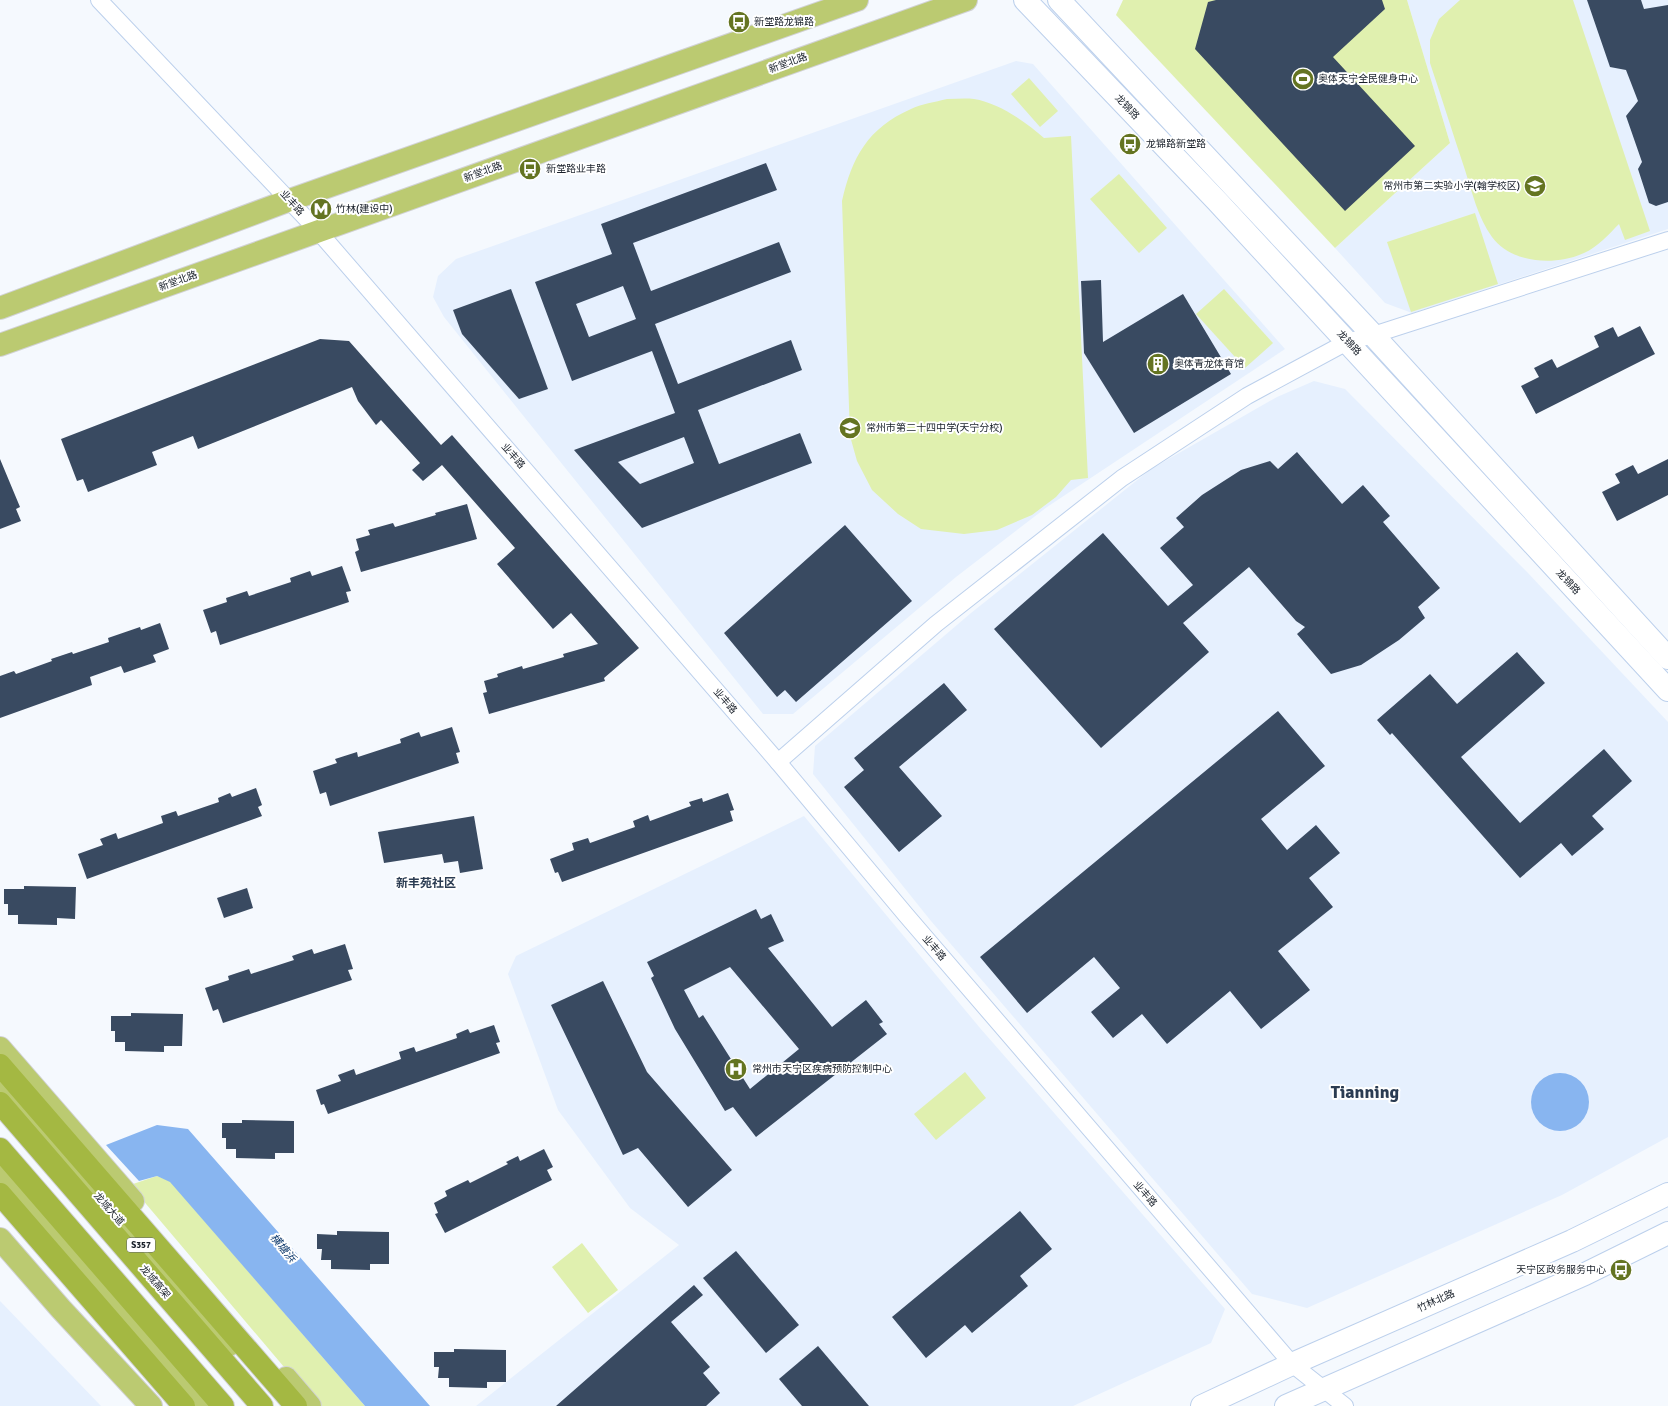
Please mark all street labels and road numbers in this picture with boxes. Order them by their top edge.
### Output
street label: 新堂北路 [767,51,809,75]
street label: 龙锦路 [1112,92,1142,122]
street label: 新堂北路 [462,160,504,184]
street label: 业丰路 [278,188,306,218]
street label: 新堂北路 [157,269,199,293]
street label: 龙锦路 [1334,328,1364,358]
street label: 业丰路 [499,441,527,471]
street label: 龙锦路 [1553,567,1583,597]
street label: 业丰路 [711,686,739,716]
street label: 业丰路 [920,933,948,963]
street label: 业丰路 [1131,1179,1159,1209]
street label: 龙城大道 [91,1190,127,1228]
road number: S357 [127,1238,155,1252]
street label: 龙城高架 [137,1263,173,1301]
street label: 竹林北路 [1415,1287,1457,1315]

